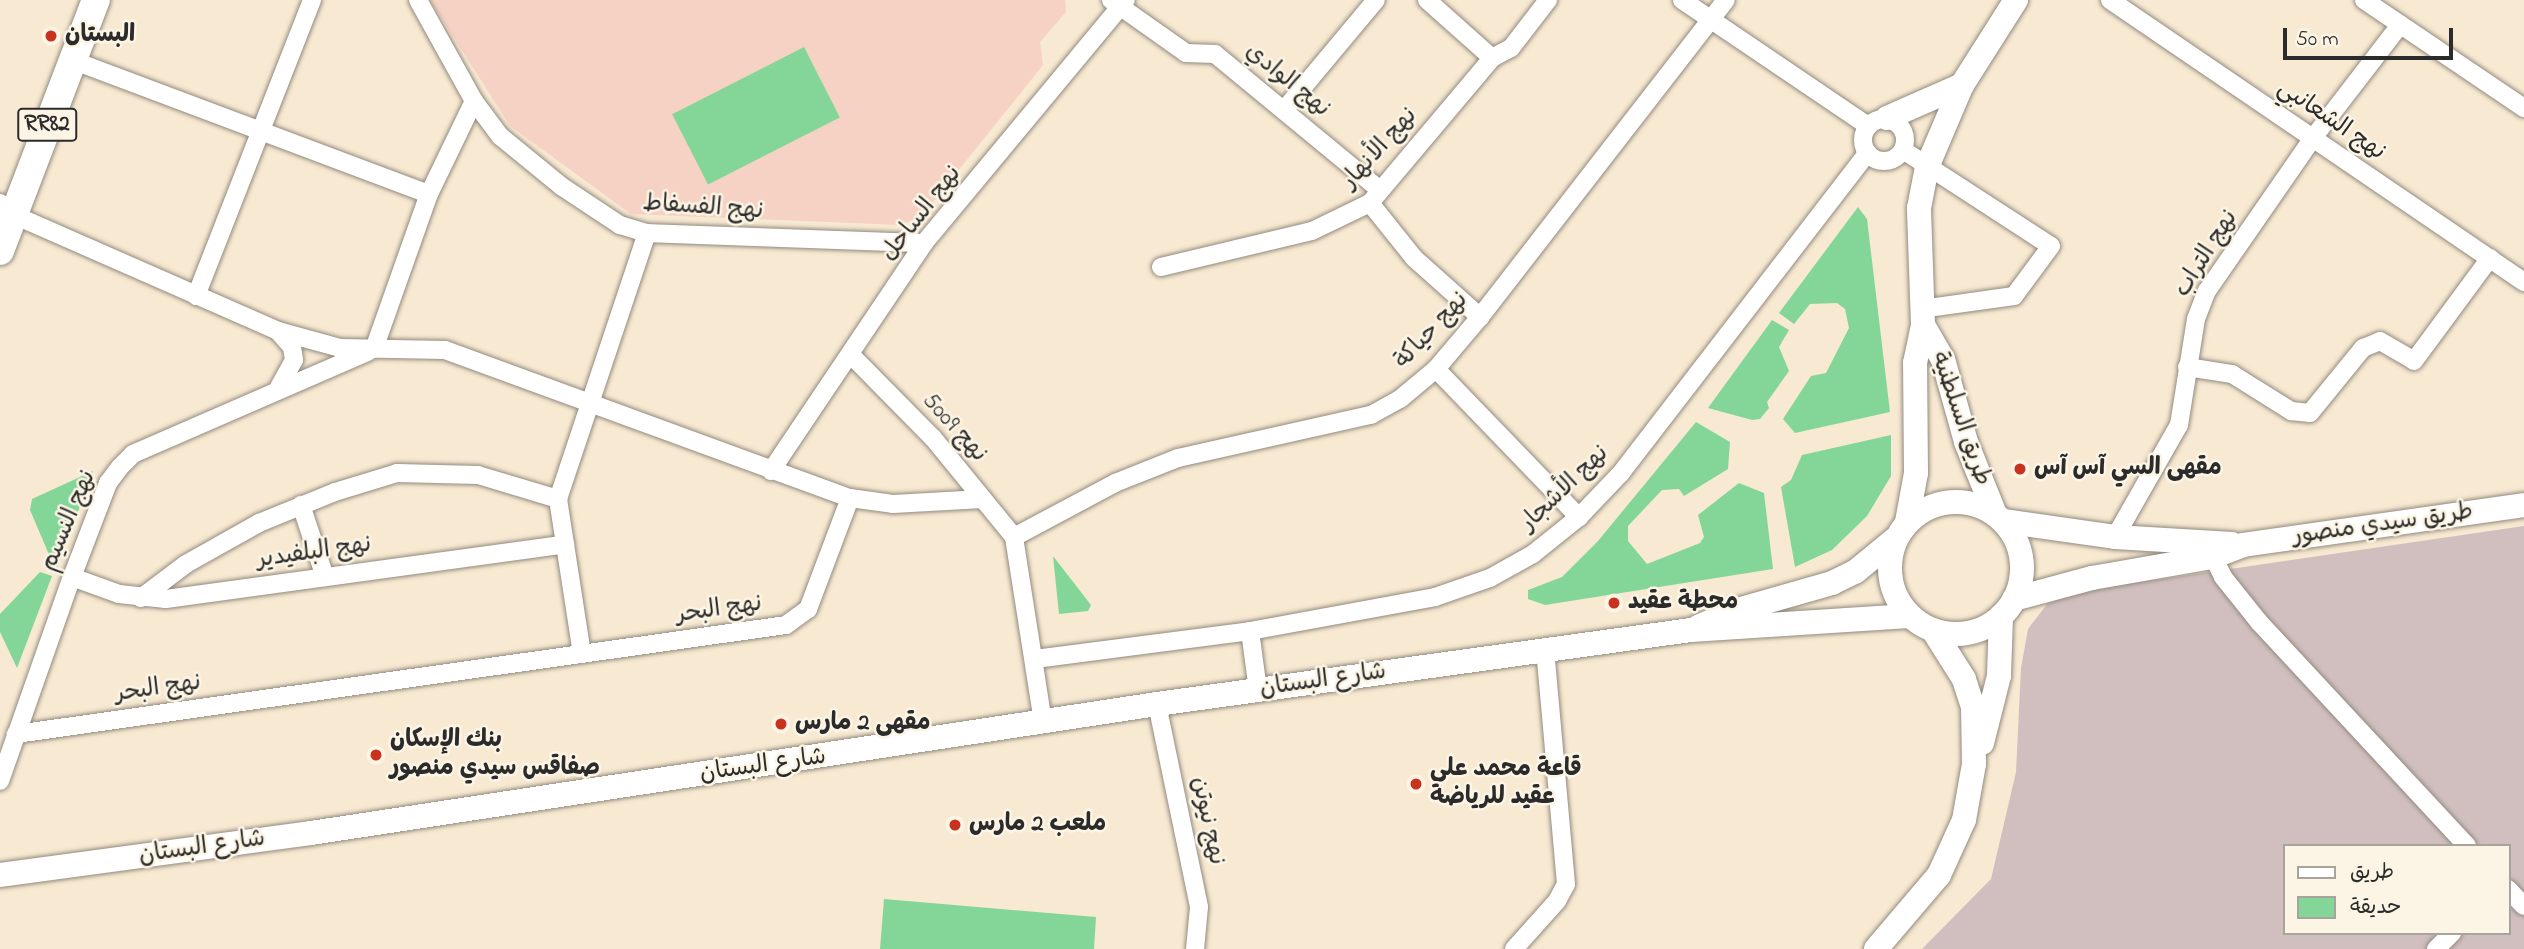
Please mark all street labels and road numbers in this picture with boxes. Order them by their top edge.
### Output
street label: نهج الوادي [1239,38,1335,124]
street label: نهج الشعانبي [2272,74,2390,168]
street label: نهج الأنهار [1336,102,1424,196]
road number: RR82 [17,106,77,144]
street label: نهج الساحل [876,160,968,268]
street label: نهج الفسفاط [642,189,764,227]
street label: نهج التراب [2169,205,2245,303]
street label: نهج حياكة [1389,286,1475,376]
street label: طريق السلطنية [1924,348,1996,490]
street label: نهج 5009 [915,387,993,469]
street label: نهج الأشجار [1515,440,1615,538]
street label: نهج النسيم [35,466,103,576]
street label: طريق سيدي منصور [2291,498,2475,552]
street label: نهج البلفيدير [255,531,373,575]
street label: نهج البحر [674,590,764,630]
street label: شارع البستان [1258,658,1388,704]
street label: نهج البحر [113,669,203,709]
street label: شارع البستان [698,743,828,789]
street label: نهج نيوتن [1184,774,1230,868]
street label: شارع البستان [137,825,267,871]

